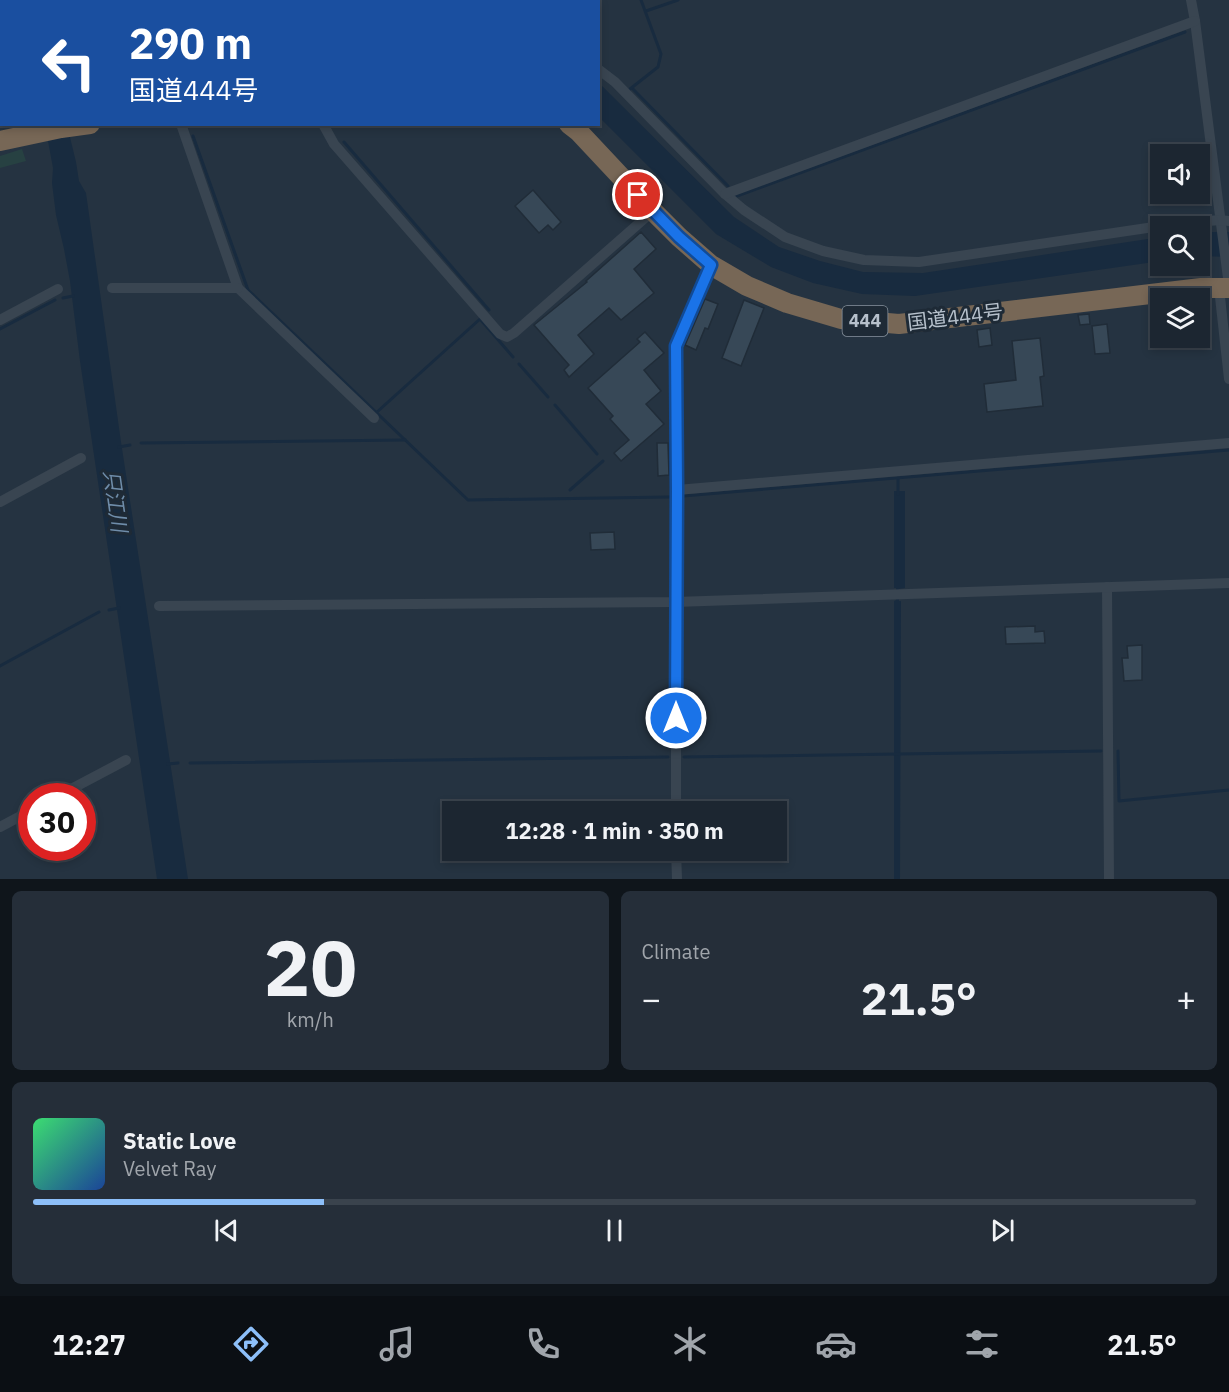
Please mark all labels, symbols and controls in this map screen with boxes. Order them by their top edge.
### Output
text: 290 m [129,16,252,71]
icon: left [30,24,108,102]
text: 国道444号 [129,72,259,107]
map controls [1150,144,1210,348]
button: sound [1150,144,1210,204]
pin [612,169,663,220]
icon: arrive [621,178,654,211]
button: search [1150,216,1210,276]
button: layers [1150,288,1210,348]
street label: 国道444号 [906,297,1004,336]
road number: 444 [842,306,888,336]
water label: 只江川 [98,468,135,536]
position arrow [644,686,708,750]
speed limit sign: 30 [18,783,96,861]
text: 12:28 · 1 min · 350 m [505,816,724,845]
text: 20 [263,916,357,1017]
text: Climate [642,938,710,965]
text: 21.5° [861,969,977,1027]
text: − [642,977,661,1020]
text: + [1176,977,1196,1020]
text: km/h [287,1006,334,1033]
text: Static Love [123,1126,236,1155]
text: Velvet Ray [123,1155,216,1182]
icon: previous [210,1214,243,1247]
icon: pause [598,1214,631,1247]
icon: next [986,1214,1019,1247]
icon: directions [230,1323,272,1365]
icon: music [376,1323,418,1365]
icon: phone [522,1323,564,1365]
icon: climate [669,1323,711,1365]
icon: car [815,1323,857,1365]
icon: filters [961,1323,1003,1365]
text: 12:27 [52,1327,126,1362]
text: 21.5° [1107,1327,1177,1362]

